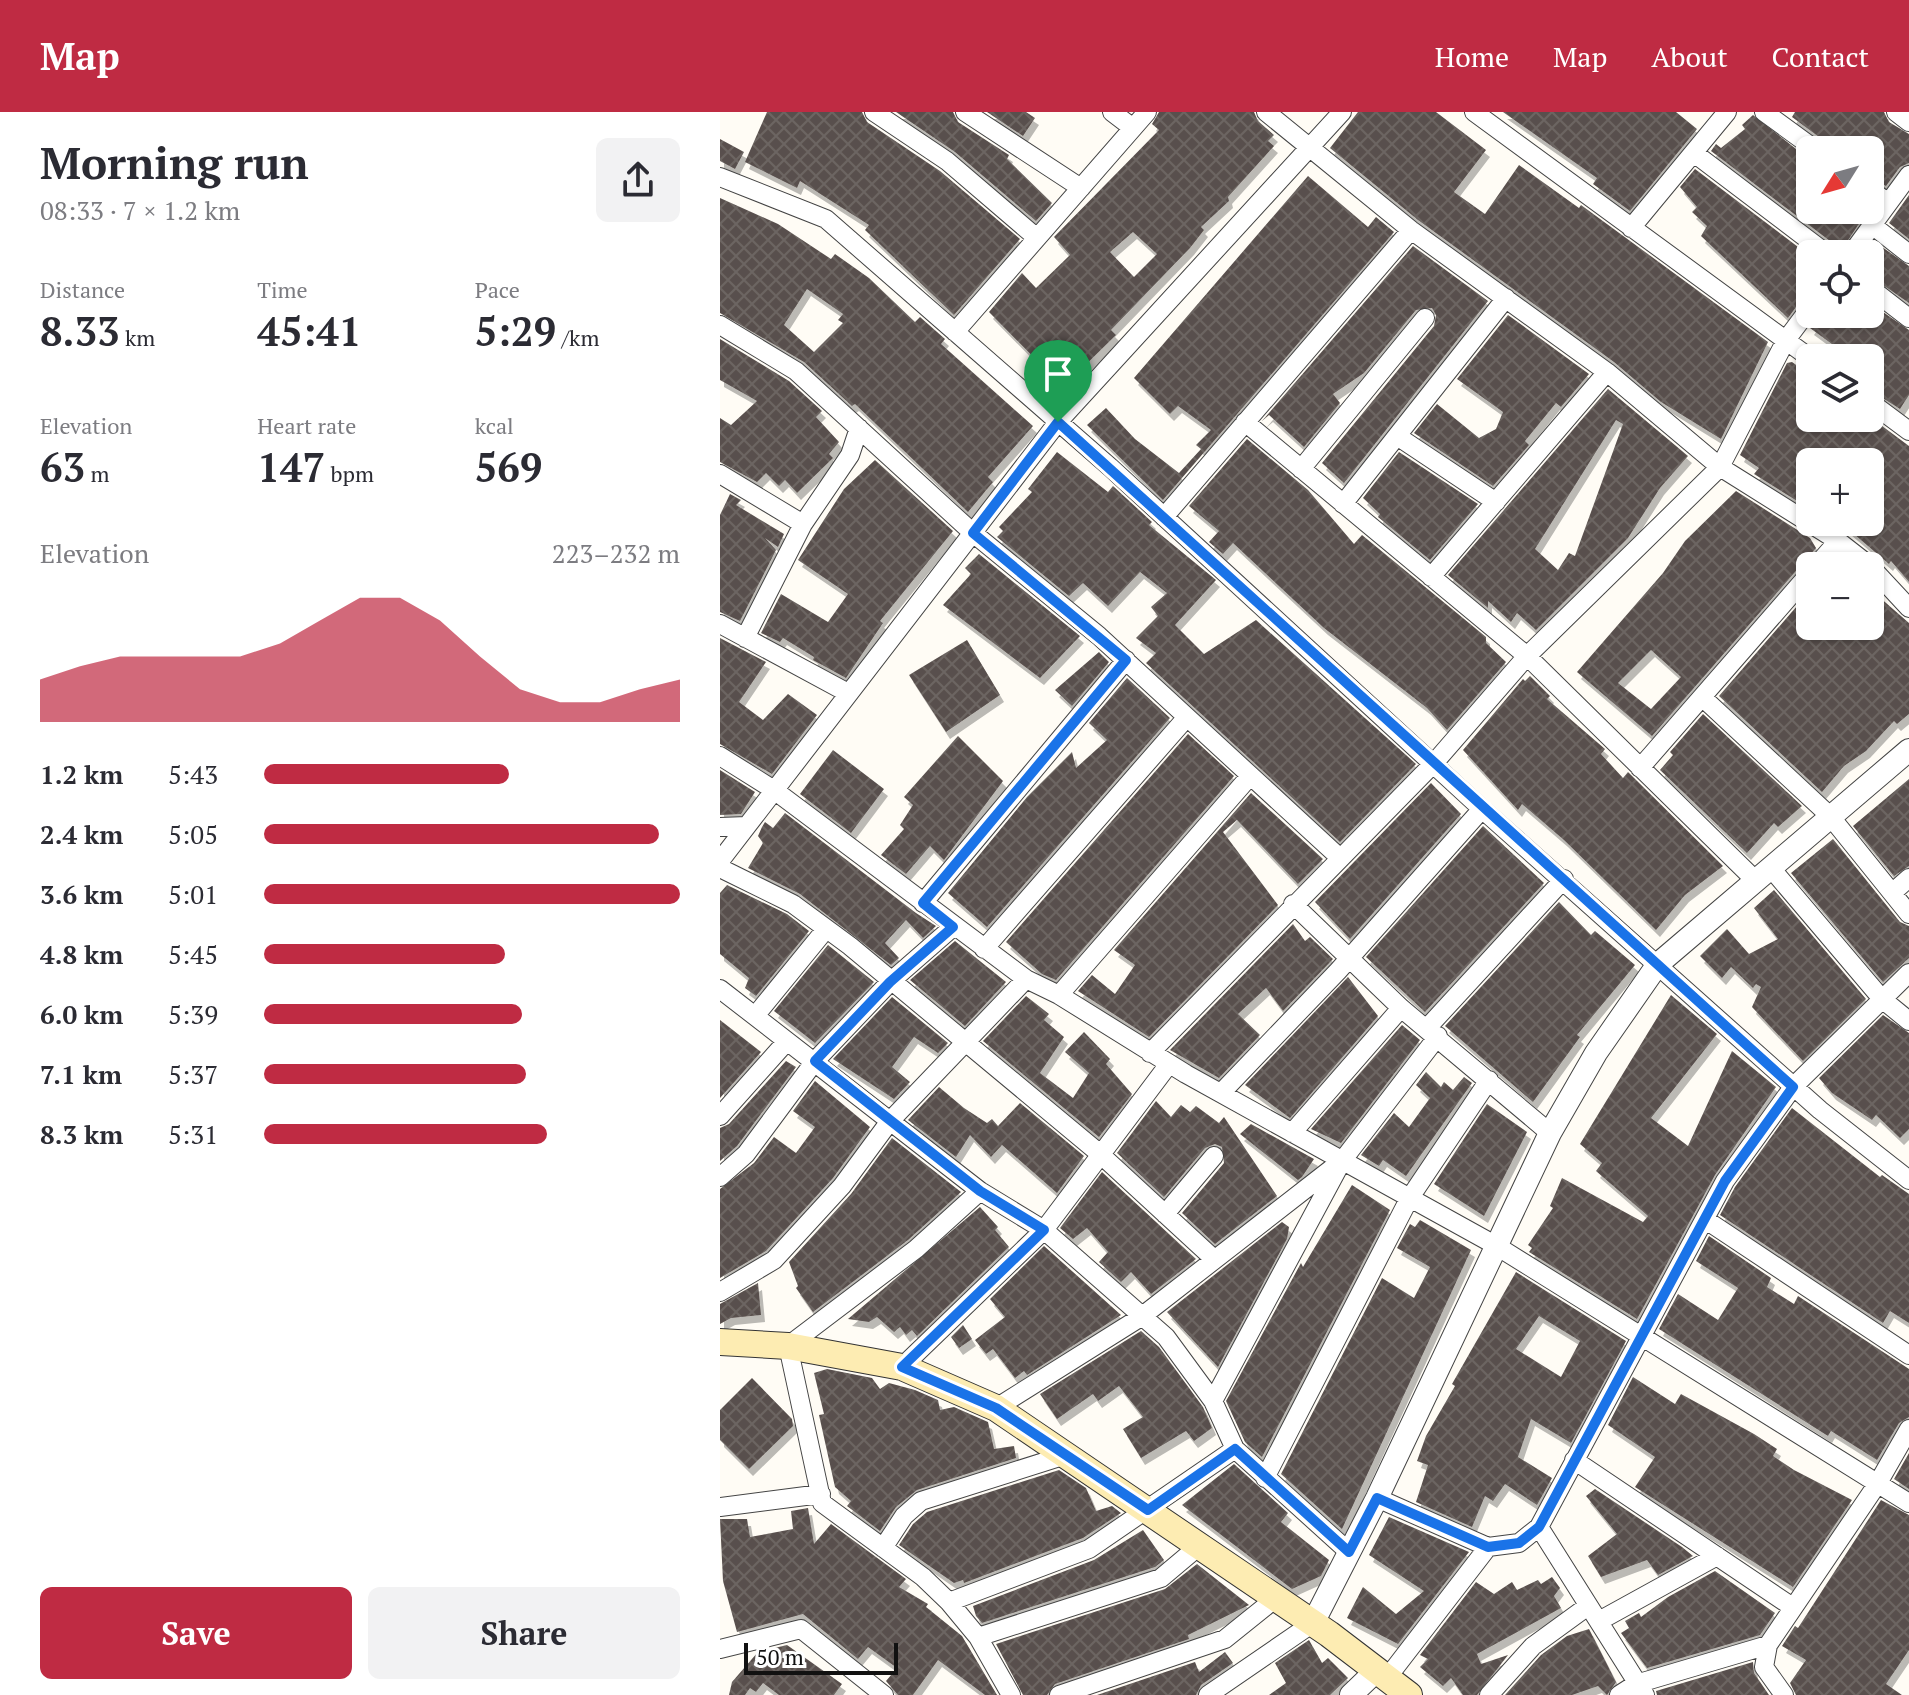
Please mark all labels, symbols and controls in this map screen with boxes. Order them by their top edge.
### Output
text: Map [40,31,120,81]
text: Home [1435,38,1509,75]
text: Map [1553,38,1607,75]
text: About [1651,38,1728,75]
text: Contact [1772,38,1869,75]
text: Morning run [40,133,309,192]
north arrow [1796,136,1884,224]
map controls [1796,136,1884,640]
button: share [596,138,680,222]
text: 08:33 · 7 × 1.2 km [40,193,240,227]
button: locate [1796,240,1884,328]
text: Distance [40,275,125,304]
text: Time [257,275,308,304]
text: Pace [475,275,520,304]
text: 8.33 [40,304,120,357]
text: 45:41 [257,304,361,357]
text: 5:29 [475,304,556,357]
text: km [120,323,155,352]
text: /km [556,323,599,352]
pin [1024,340,1092,422]
button: layers [1796,344,1884,432]
icon: arrive [1036,352,1080,396]
text: Elevation [40,411,132,440]
text: Heart rate [257,411,356,440]
text: kcal [475,411,514,440]
text: 63 [40,440,85,493]
text: 147 [257,440,325,493]
text: 569 [475,440,542,493]
button: + [1796,448,1884,536]
text: m [85,459,110,488]
text: bpm [325,459,374,488]
text: Elevation [40,536,149,570]
text: 223–232 m [552,536,680,570]
button: − [1796,552,1884,640]
text: 1.2 km [40,757,123,791]
text: 5:43 [168,757,218,791]
text: 2.4 km [40,817,123,851]
text: 5:05 [168,817,218,851]
text: 3.6 km [40,877,123,911]
text: 5:01 [168,877,218,911]
text: 4.8 km [40,937,123,971]
text: 5:45 [168,937,218,971]
text: 6.0 km [40,997,123,1031]
text: 5:39 [168,997,218,1031]
text: 7.1 km [40,1057,122,1091]
text: 5:37 [168,1057,218,1091]
text: 8.3 km [40,1117,123,1151]
text: 5:31 [168,1117,218,1151]
button: Save [40,1587,352,1679]
button: Share [368,1587,680,1679]
scale bar [744,1639,898,1675]
text: 50 m [756,1642,804,1671]

